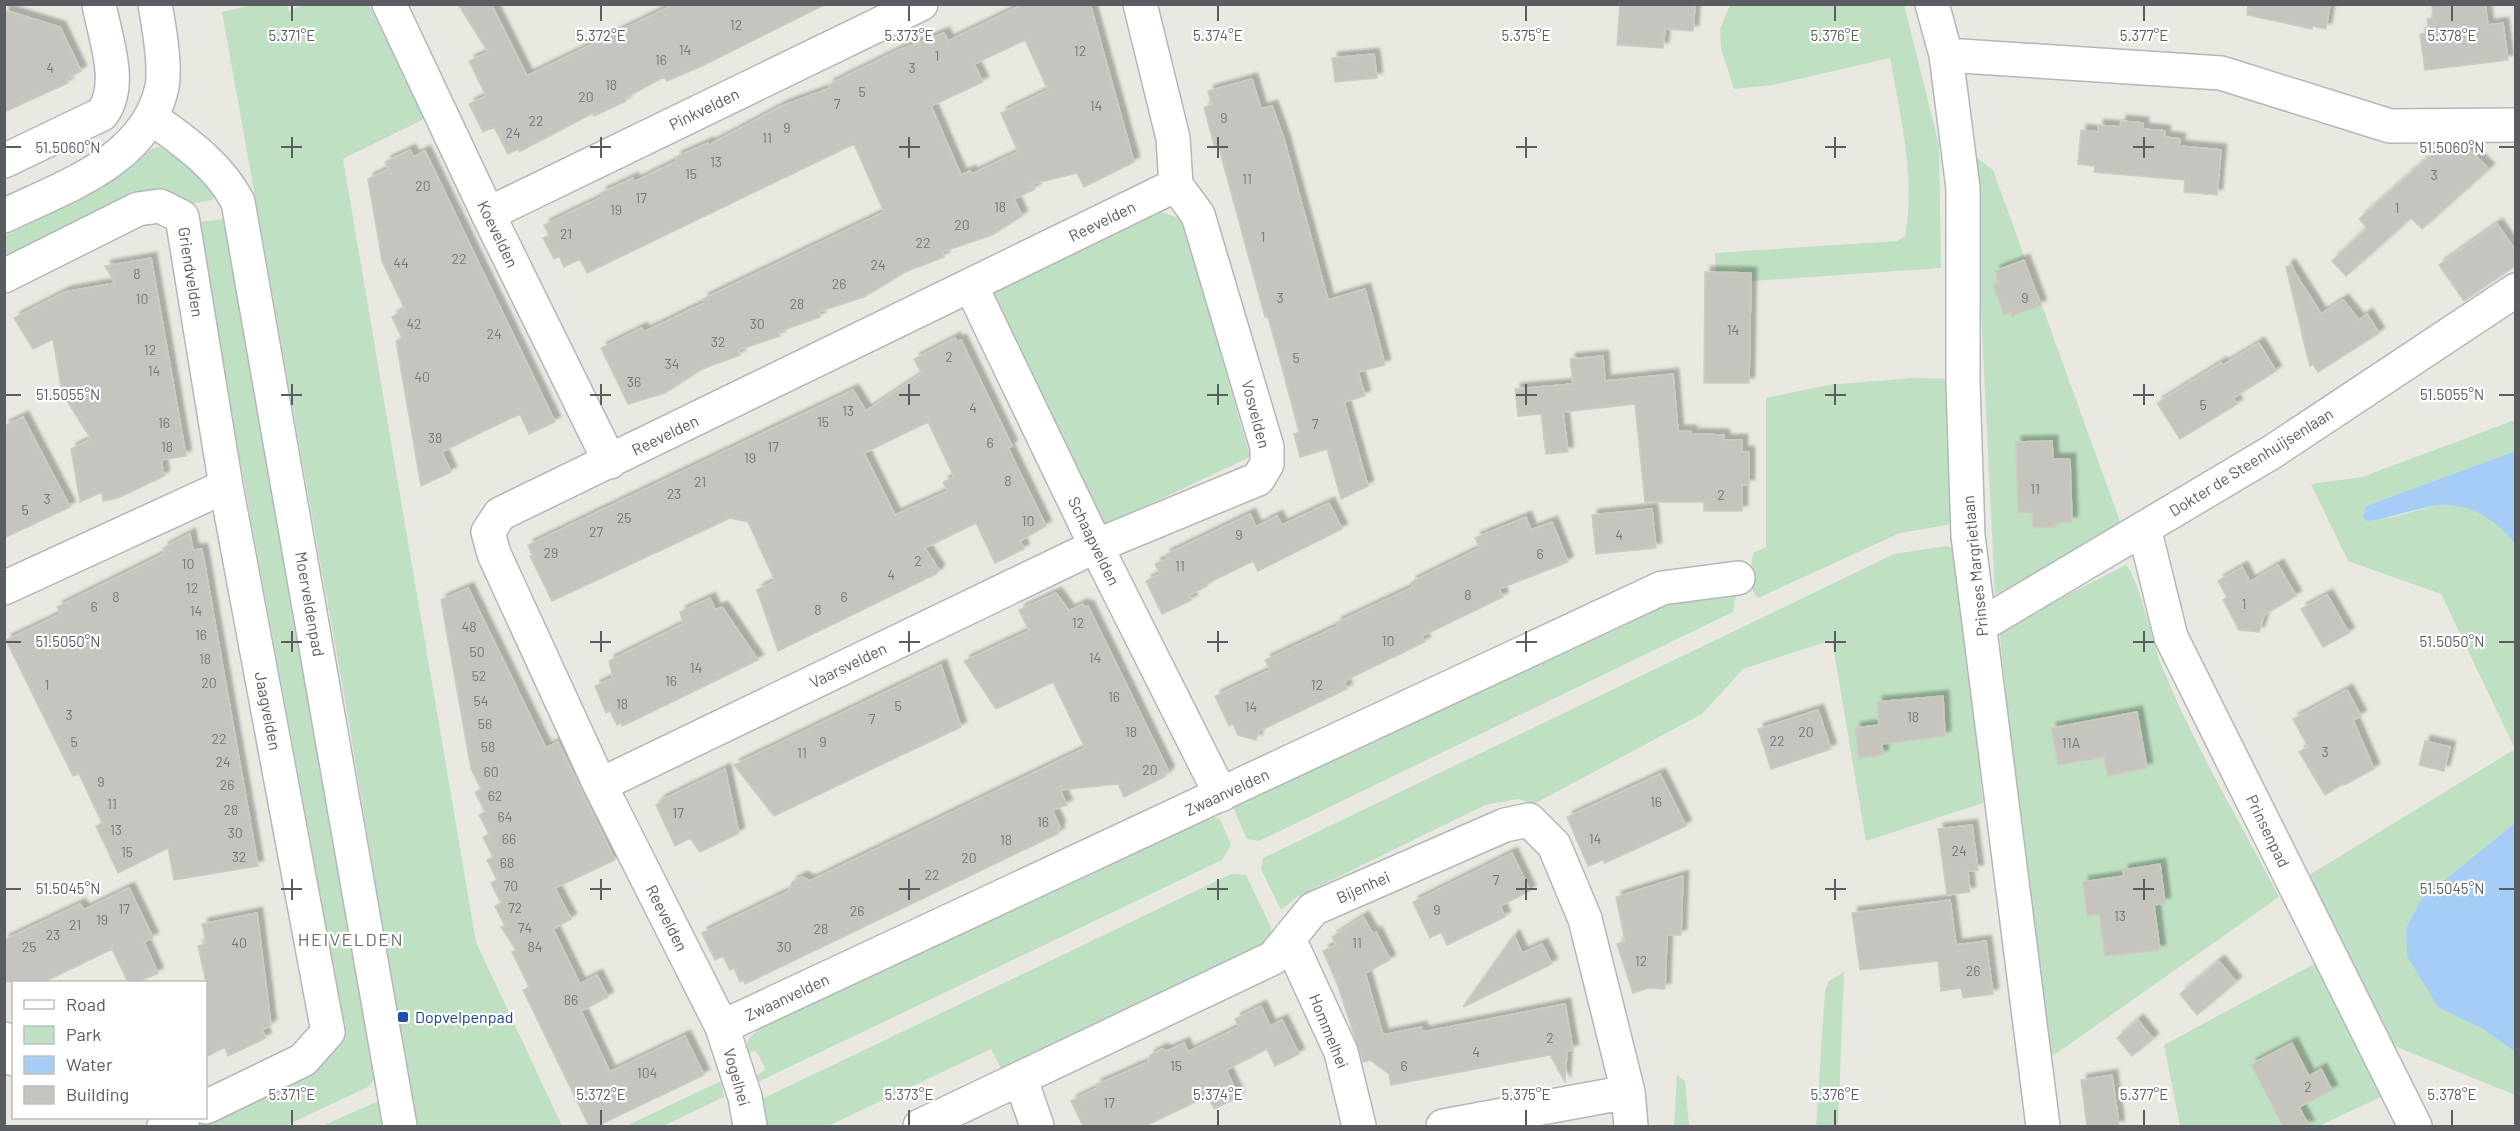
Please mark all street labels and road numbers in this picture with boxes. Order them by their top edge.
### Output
street label: Pinkvelden [666,83,742,134]
street label: Reevelden [1065,196,1138,245]
street label: Koevelden [474,197,523,270]
street label: Griendvelden [175,226,208,318]
street label: Vosvelden [1238,378,1275,450]
street label: Dokter de Steenhuijsenlaan [2165,403,2336,520]
street label: Reevelden [628,410,701,459]
street label: Schaapvelden [1065,493,1124,588]
street label: Prinses Margrietlaan [1958,495,1991,637]
street label: Moerveldenpad [292,550,329,658]
street label: Vaarsvelden [806,638,889,691]
street label: Jaagvelden [252,670,285,752]
street label: Zwaanvelden [1182,764,1272,819]
street label: Prinsenpad [2243,791,2294,870]
street label: Bijenhei [1333,866,1392,907]
street label: Reevelden [643,881,692,954]
street label: Zwaanvelden [742,969,832,1024]
street label: Hommelhei [1306,991,1353,1071]
street label: Vogelhei [720,1046,755,1108]

